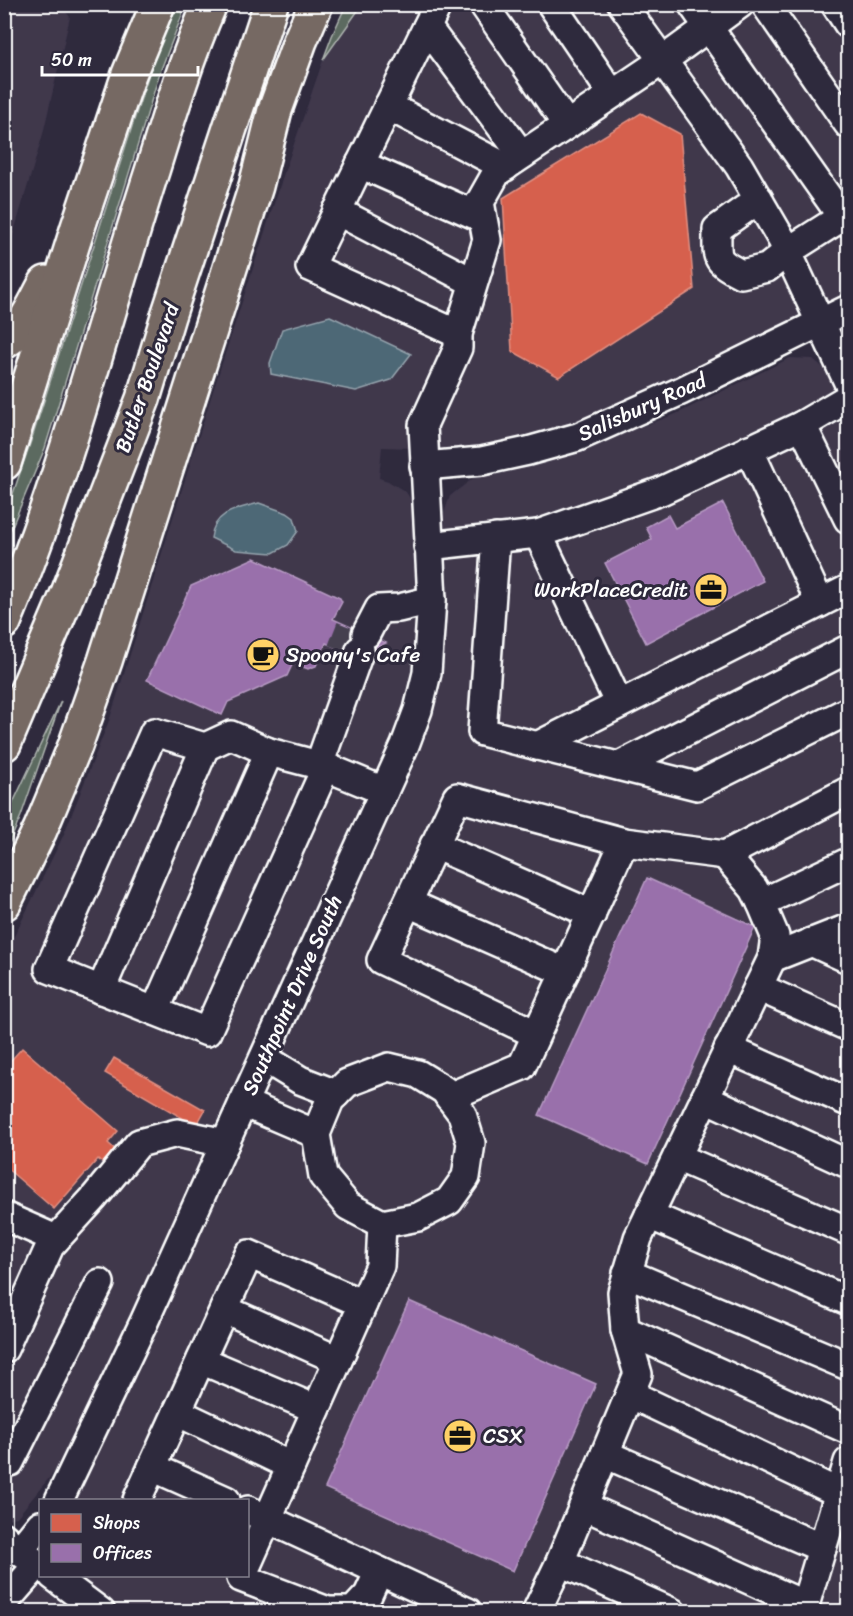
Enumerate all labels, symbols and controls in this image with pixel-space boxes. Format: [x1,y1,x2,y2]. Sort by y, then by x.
scale bar [42,39,198,77]
text: 50 m [51,44,92,76]
street label: Butler Boulevard [104,296,191,458]
street label: Salisbury Road [571,361,714,452]
place label: WorkPlaceCredit [534,571,688,609]
office icon: WorkPlaceCredit [693,572,729,608]
place label: Spoony's Cafe [286,636,420,674]
cafe icon: Spoony's Cafe [245,637,281,673]
street label: Southpoint Drive South [231,889,353,1101]
place label: CSX [483,1417,523,1455]
office icon: CSX [442,1418,478,1454]
legend [39,1499,249,1577]
text: Shops [93,1507,140,1539]
text: Offices [93,1537,153,1569]

